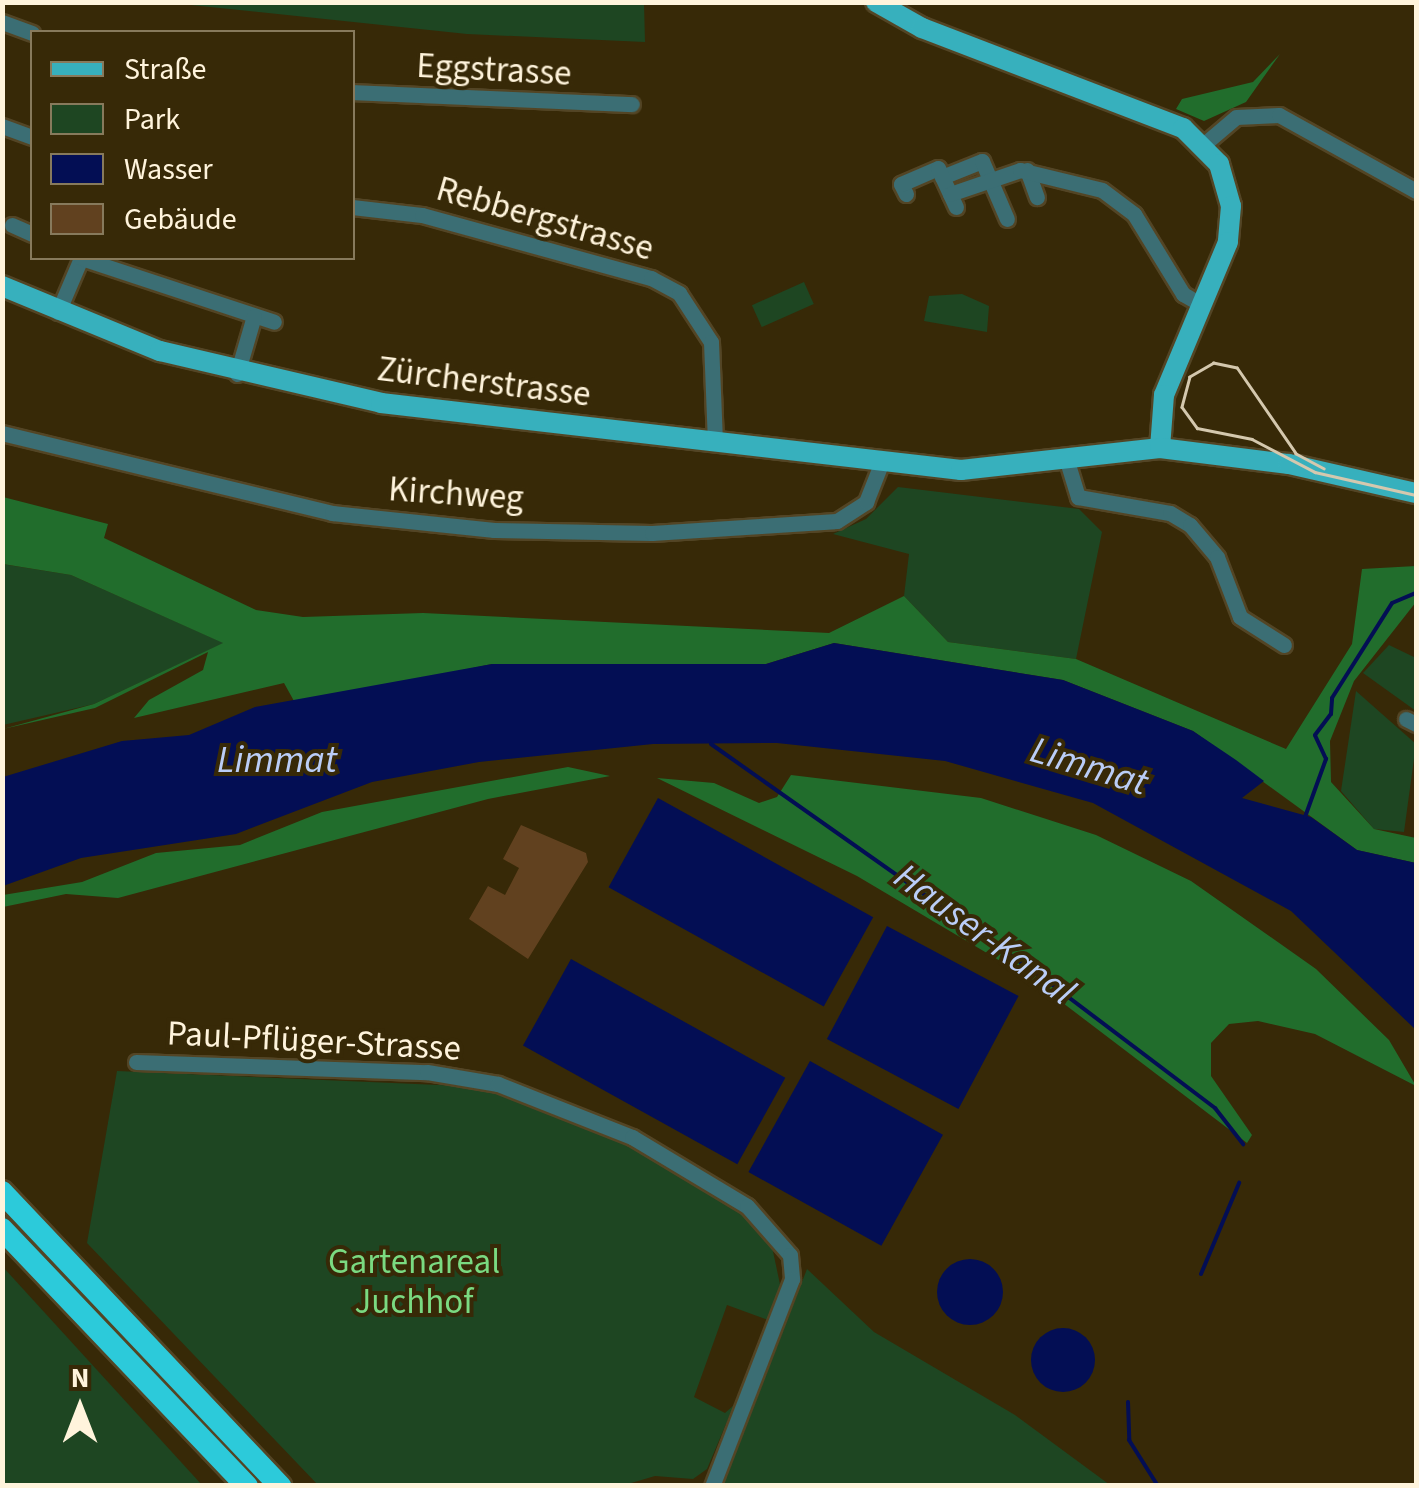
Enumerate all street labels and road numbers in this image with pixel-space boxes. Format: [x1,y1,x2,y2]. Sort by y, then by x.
street label: Eggstrasse [415,45,573,95]
street label: Rebbergstrasse [432,168,658,270]
street label: Zürcherstrasse [375,348,593,416]
street label: Kirchweg [387,468,525,520]
street label: Paul-Pflüger-Strasse [166,1012,462,1070]

